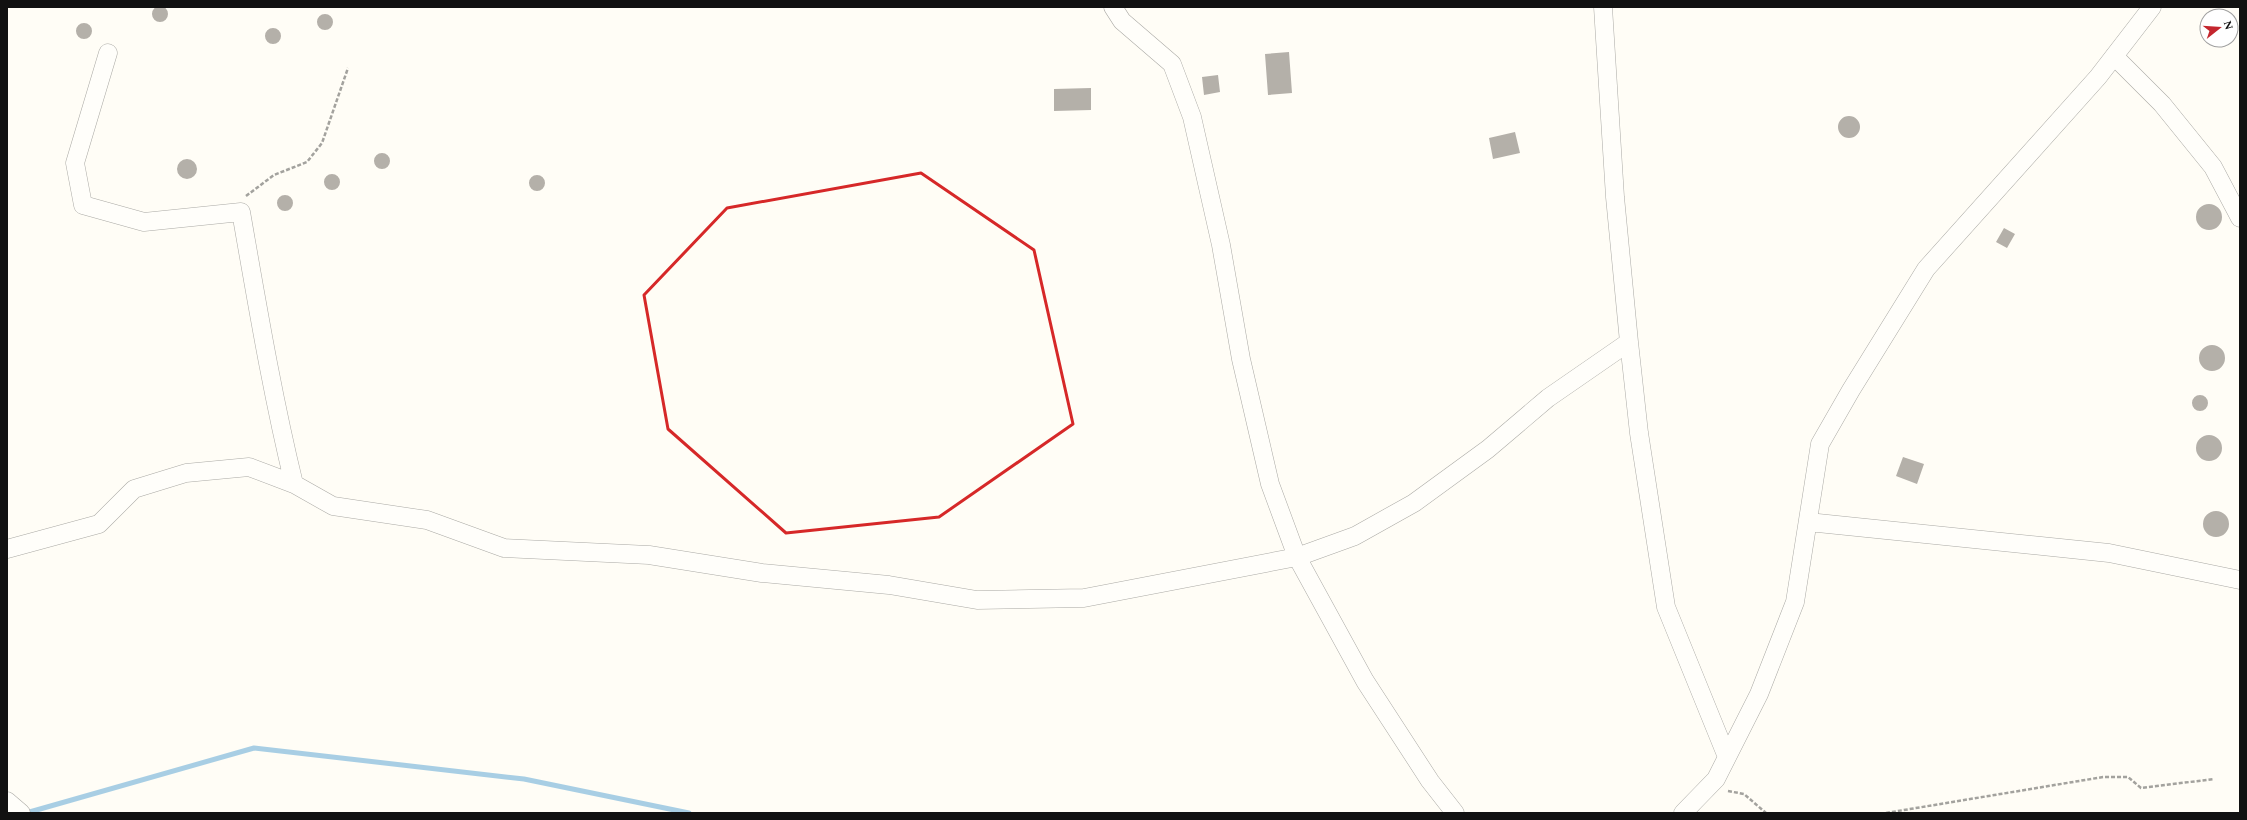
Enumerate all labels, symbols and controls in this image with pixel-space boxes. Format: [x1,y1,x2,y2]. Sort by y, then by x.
north arrow [2199,8,2239,48]
text: N [2219,18,2238,32]

